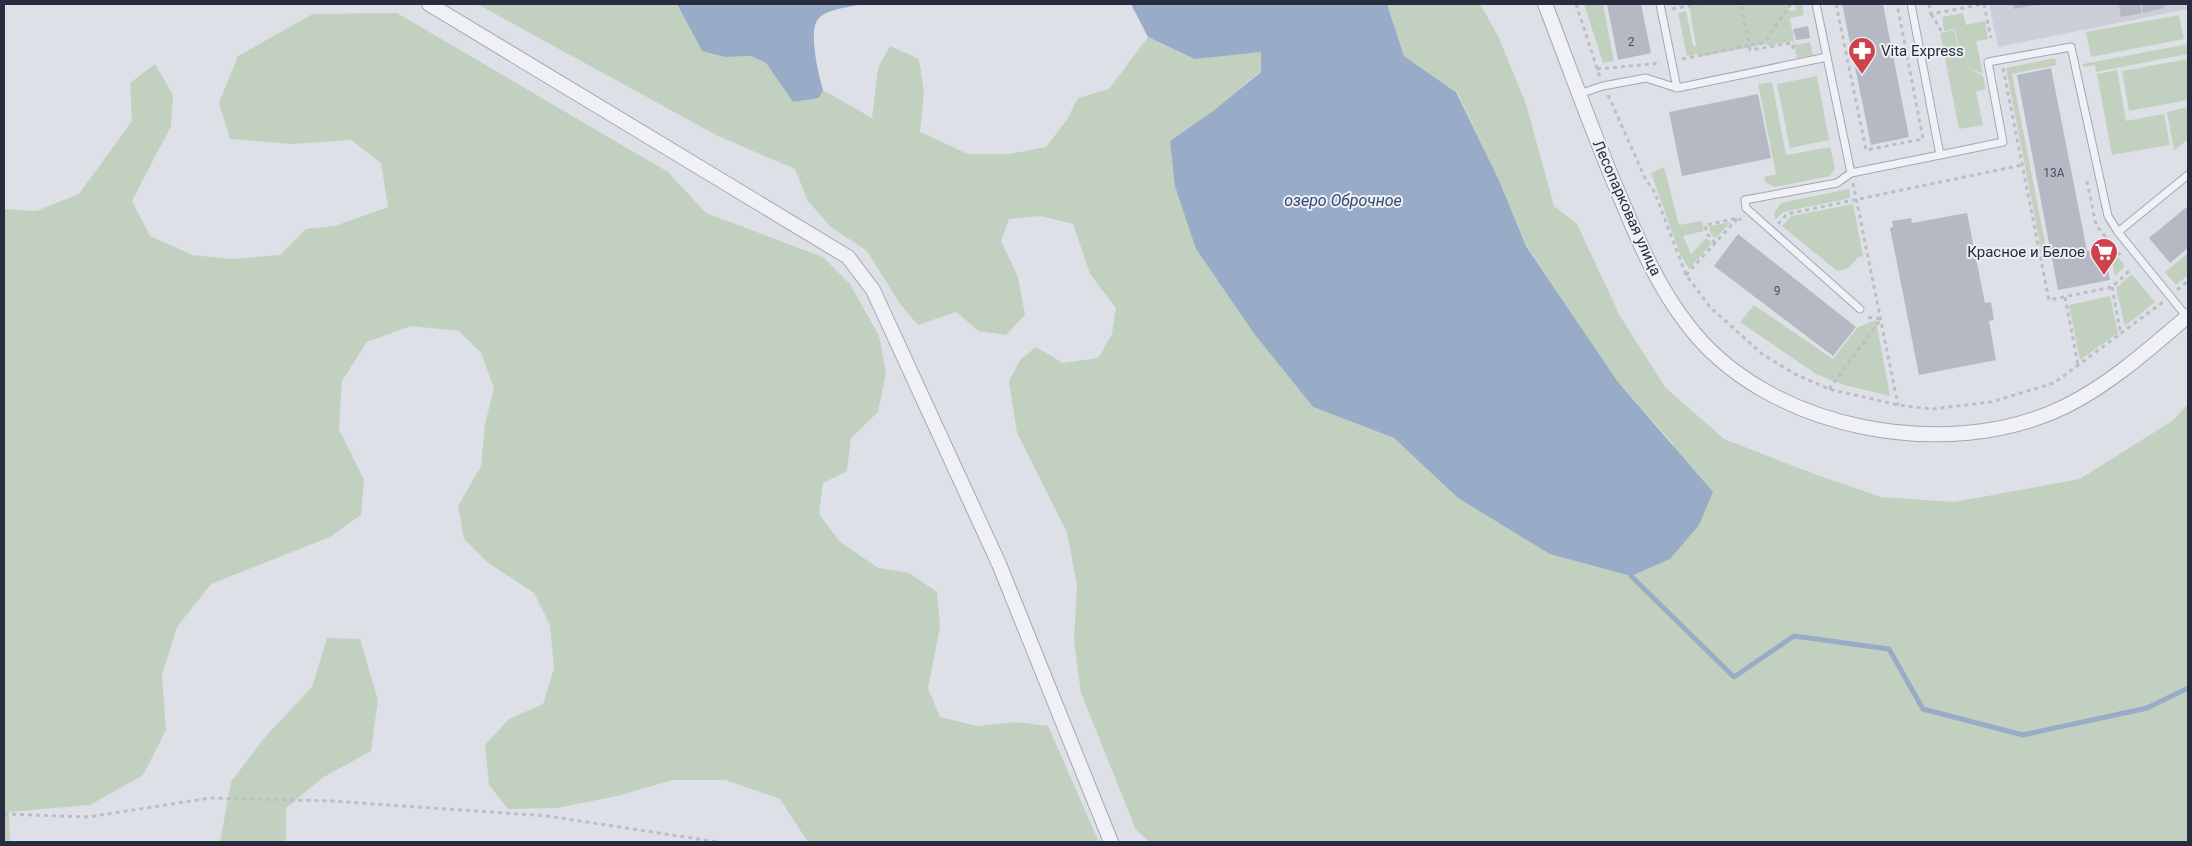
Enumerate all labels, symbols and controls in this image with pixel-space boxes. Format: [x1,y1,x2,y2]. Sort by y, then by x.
house number: 2 [1628,35,1635,49]
pharmacy icon: Vita Express [1847,36,1877,75]
place label: Vita Express [1881,42,1964,60]
street label: Лесопарковая улица [1589,137,1665,279]
house number: 13А [2043,166,2065,180]
water label: озеро Оброчное [1284,191,1402,210]
supermarket icon: Красное и Белое [2089,237,2119,276]
place label: Красное и Белое [1967,243,2085,261]
house number: 9 [1774,284,1780,298]

